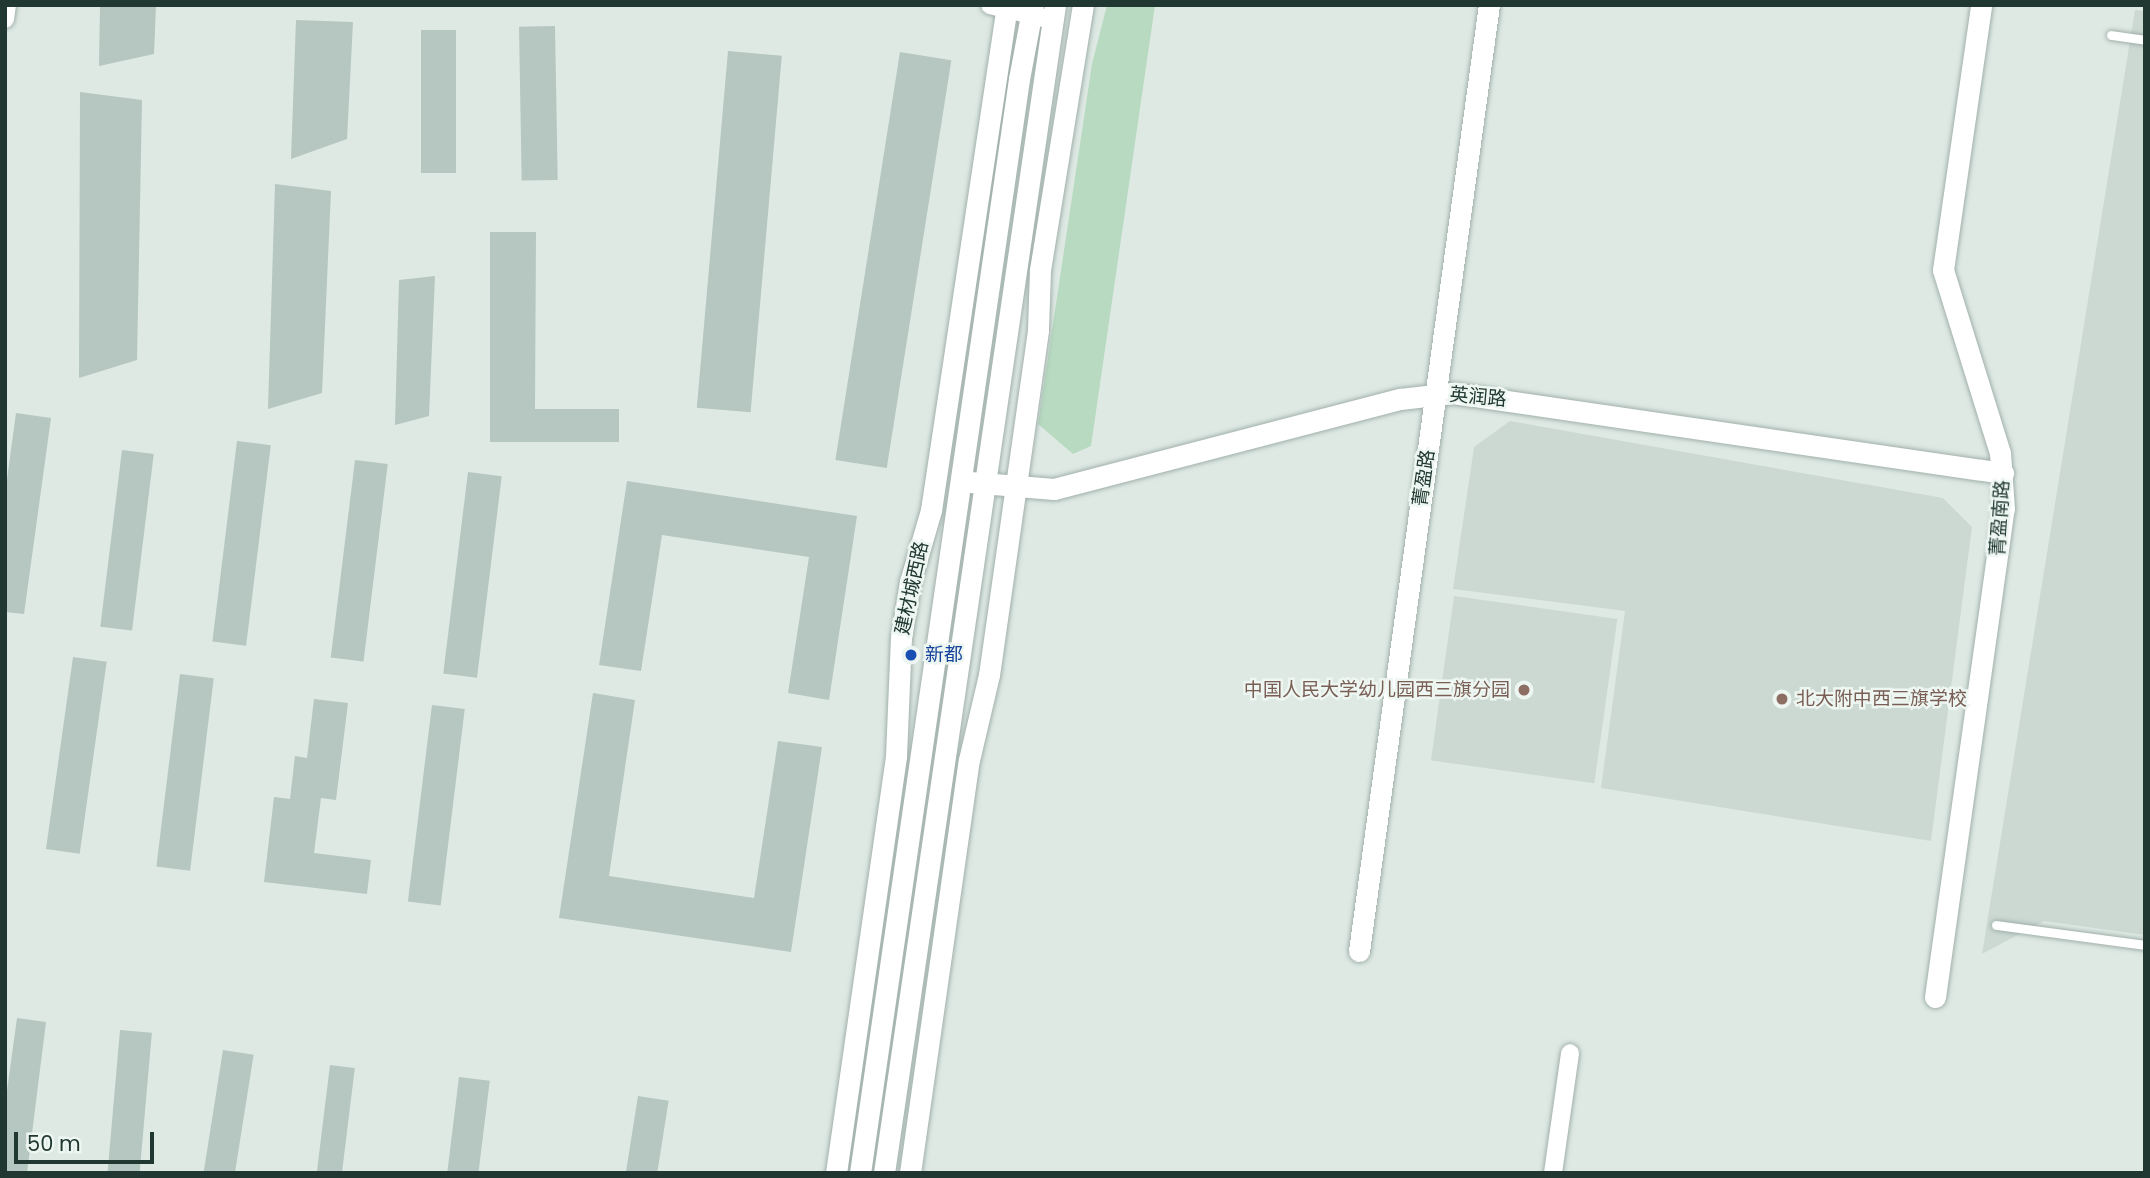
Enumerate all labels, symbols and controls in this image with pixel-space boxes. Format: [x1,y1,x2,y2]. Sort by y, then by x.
street label: 英润路 [1449,383,1507,411]
street label: 菁盈路 [1409,448,1439,508]
street label: 菁盈南路 [1986,479,2014,557]
street label: 建材城西路 [891,539,933,637]
place label: 新都 [925,644,963,666]
marker: 新都 [903,647,919,663]
place label: 中国人民大学幼儿园西三旗分园 [1244,679,1510,701]
marker: 中国人民大学幼儿园西三旗分园 [1516,682,1532,698]
place label: 北大附中西三旗学校 [1796,688,1967,710]
marker: 北大附中西三旗学校 [1774,691,1790,707]
scale bar [18,1118,158,1162]
text: 50 m [27,1129,81,1158]

